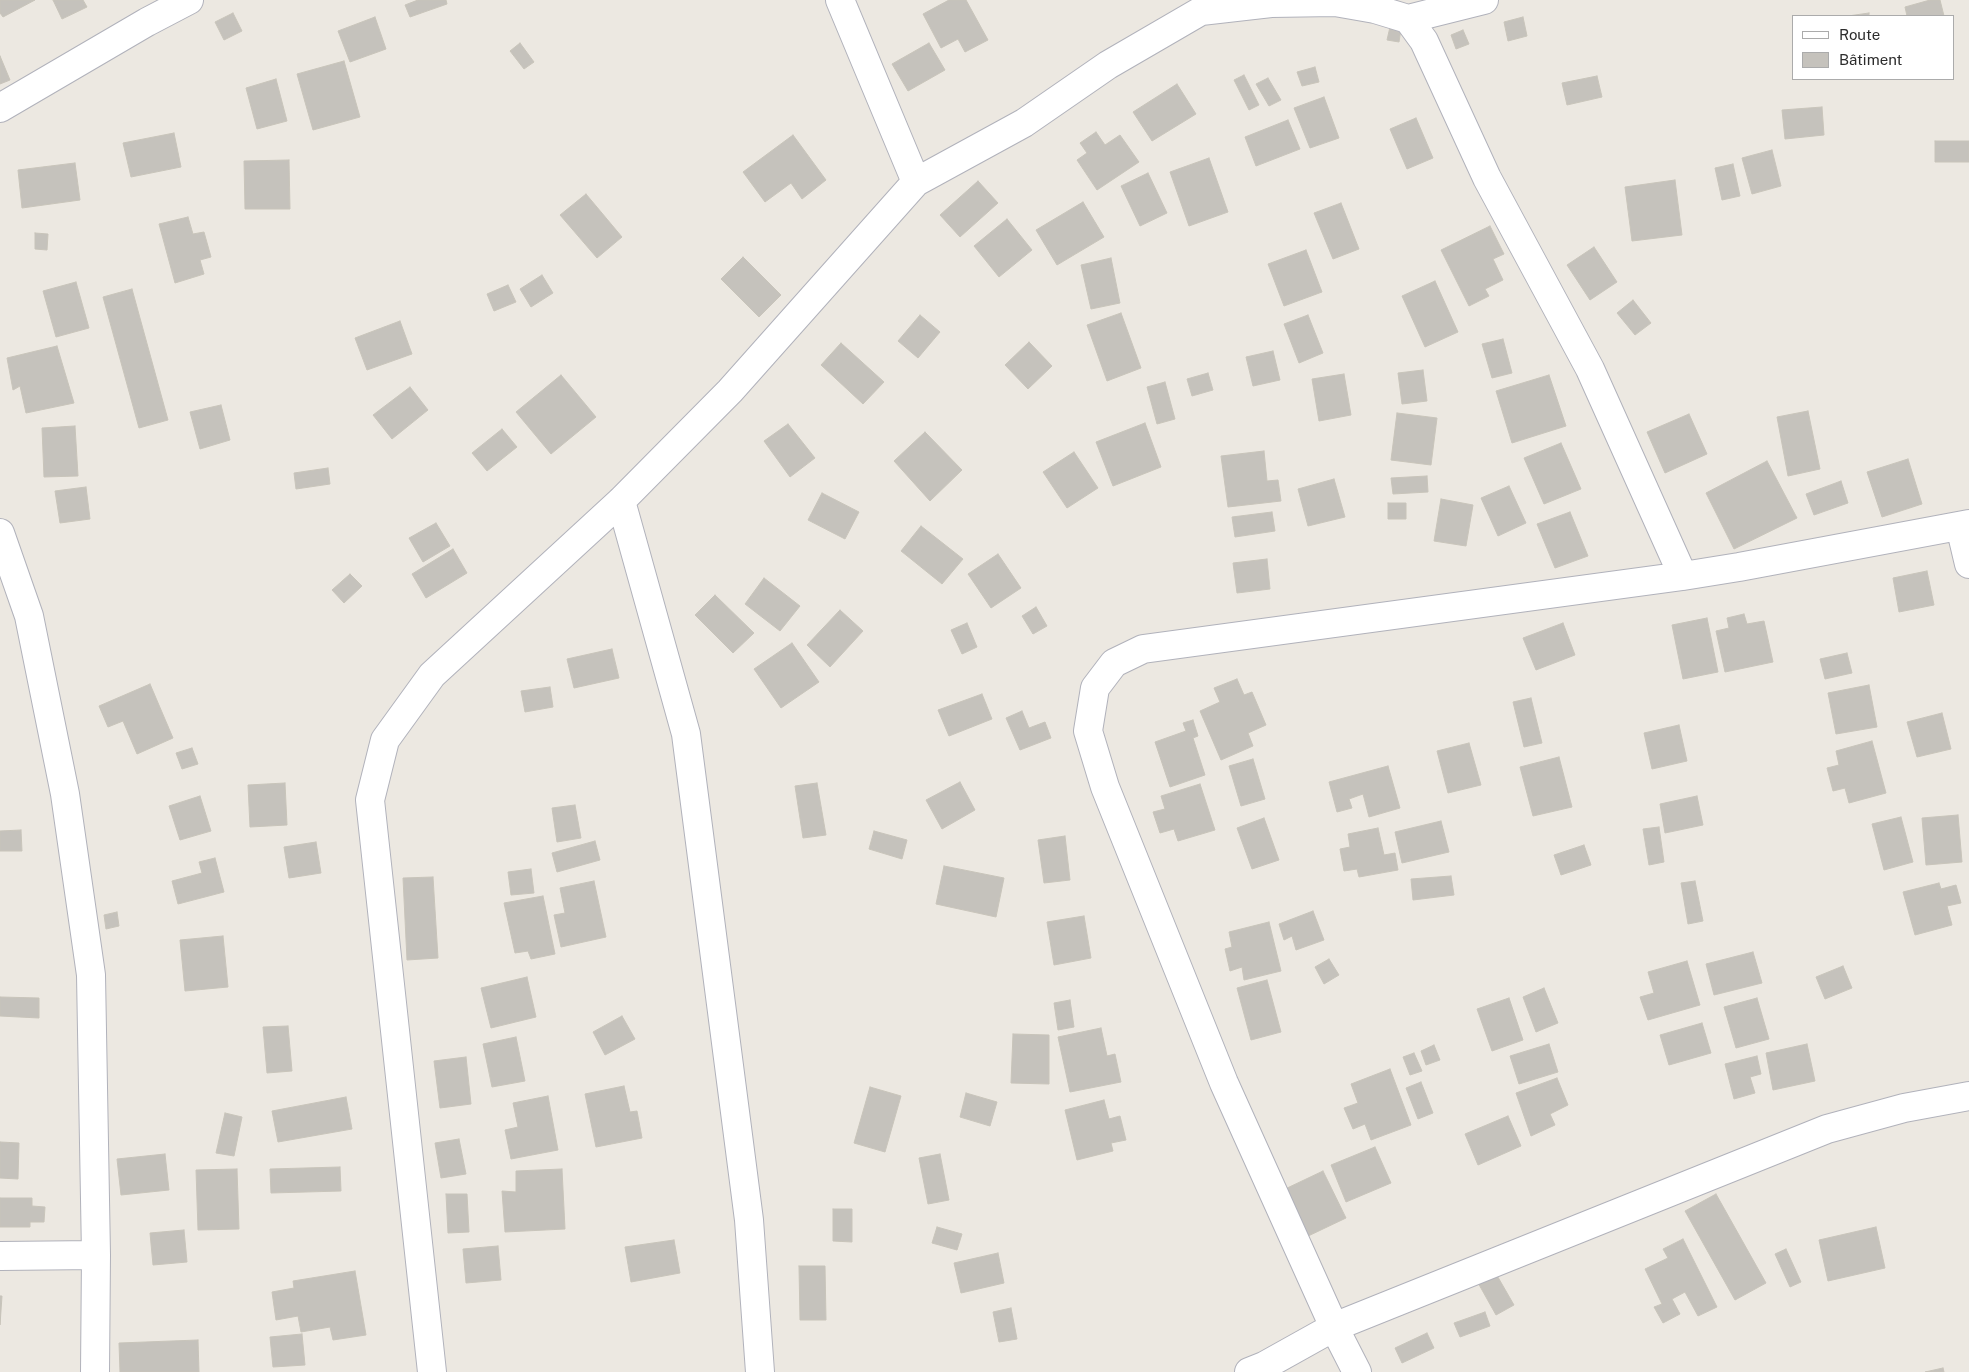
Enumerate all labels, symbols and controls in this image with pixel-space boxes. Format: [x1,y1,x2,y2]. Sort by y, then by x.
legend [1792,15,1954,80]
text: Route [1839,26,1880,43]
text: Bâtiment [1839,51,1902,68]

